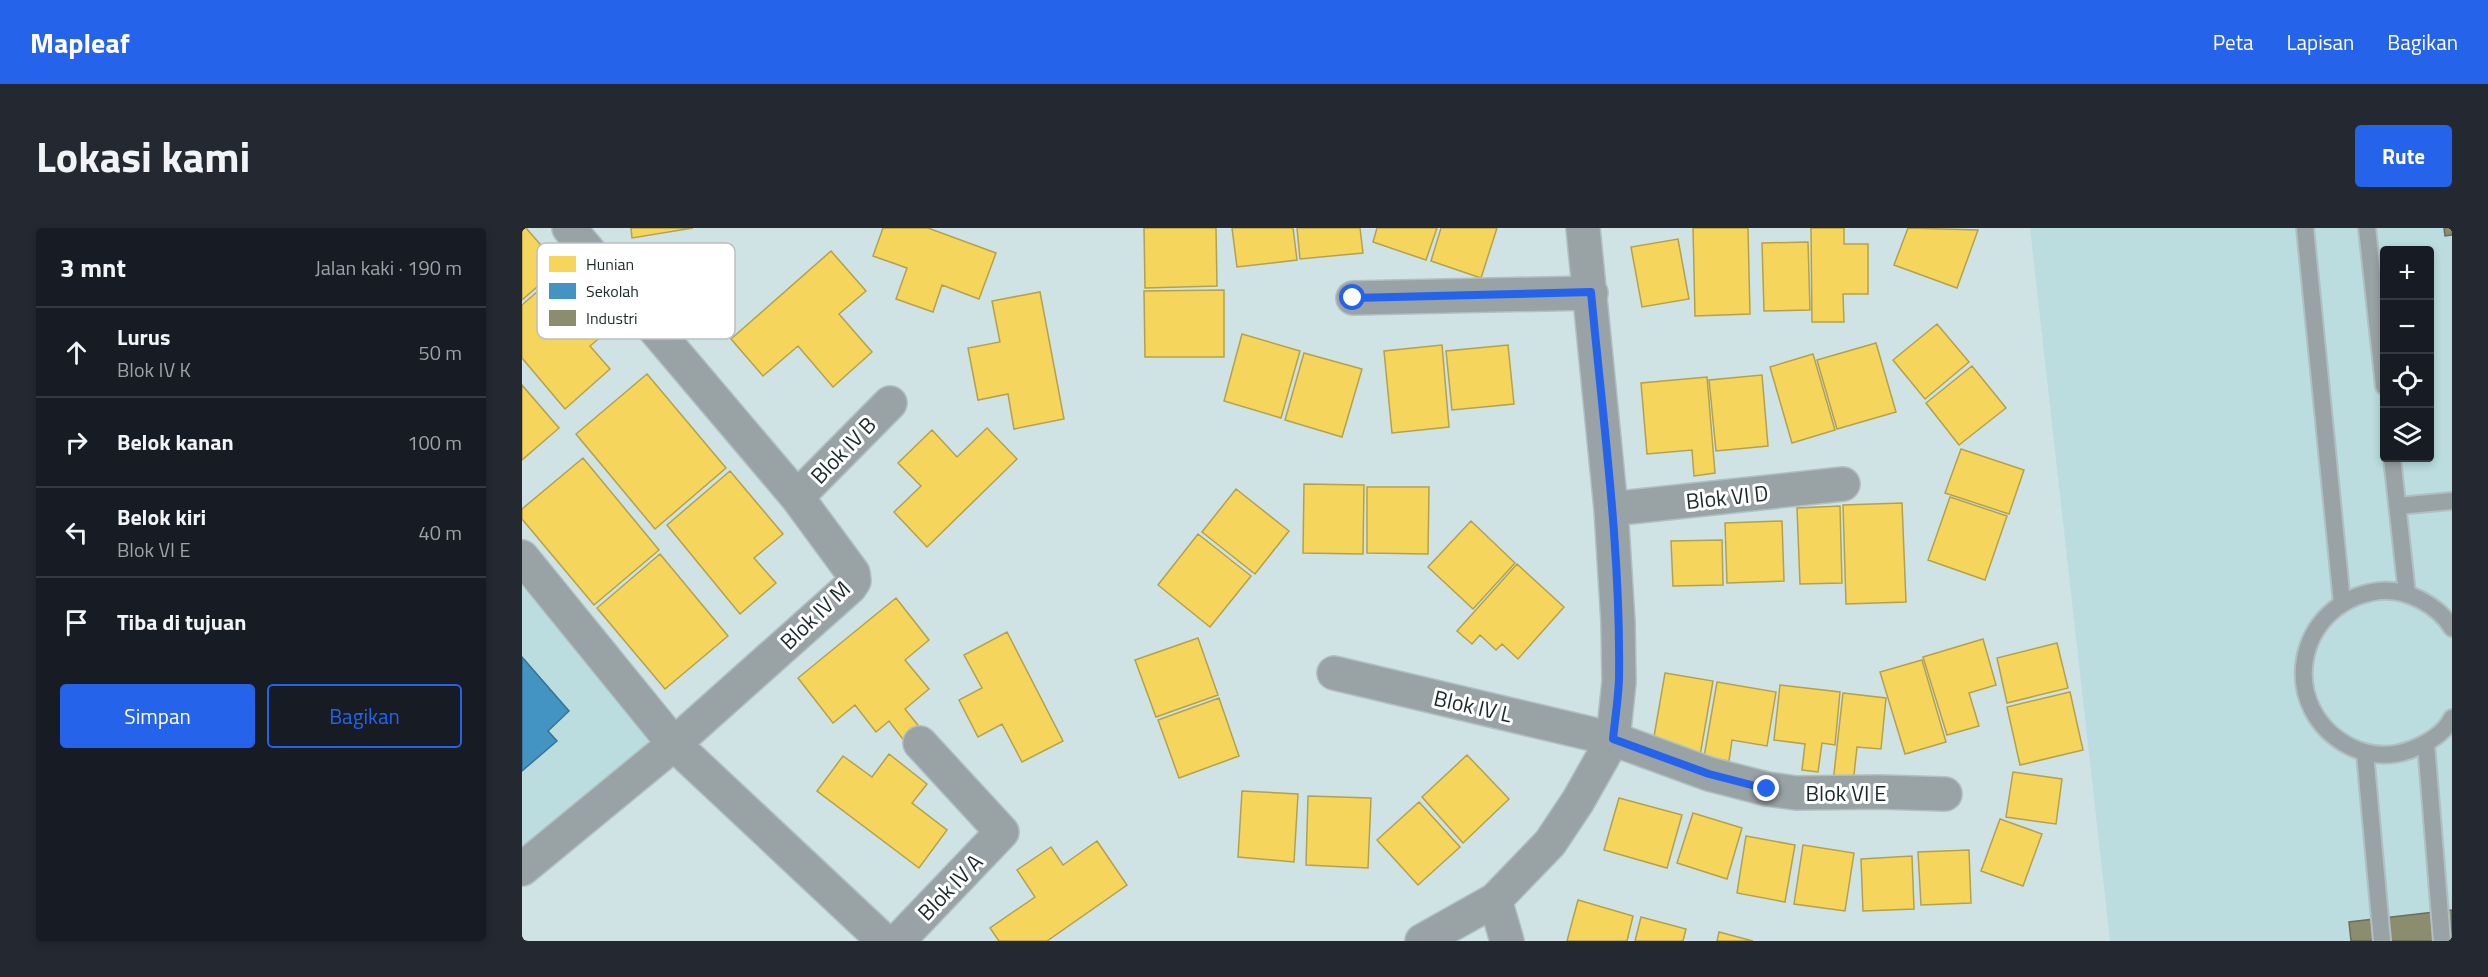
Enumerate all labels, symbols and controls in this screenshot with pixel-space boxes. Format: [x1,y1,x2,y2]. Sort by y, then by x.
text: Mapleaf [30,21,130,64]
text: Peta [2213,26,2254,58]
text: Lapisan [2287,26,2354,58]
text: Bagikan [2387,26,2458,58]
text: Lokasi kami [36,124,250,188]
button: Rute [2355,125,2452,187]
legend [537,243,735,339]
map controls [2380,246,2434,462]
button: + [2380,246,2434,300]
text: 3 mnt [60,248,126,287]
text: Jalan kaki · 190 m [315,252,462,283]
text: Hunian [586,252,634,276]
text: Sekolah [586,279,639,303]
route start [1339,284,1365,310]
button: − [2380,300,2434,354]
text: Industri [586,306,638,330]
text: Lurus [117,320,170,354]
icon: ahead [60,336,93,369]
text: 50 m [418,337,462,368]
text: Blok IV K [117,354,191,385]
button: locate [2380,354,2434,408]
button: layers [2380,408,2434,462]
street label: Blok IV B [802,409,884,491]
text: Belok kanan [117,425,234,459]
icon: right [60,426,93,459]
text: 100 m [407,427,462,458]
street label: Blok VI D [1684,476,1770,518]
text: Belok kiri [117,500,206,534]
icon: left [60,516,93,549]
text: 40 m [418,517,462,548]
text: Blok VI E [117,534,191,565]
street label: Blok IV M [772,572,858,658]
text: Tiba di tujuan [117,605,246,639]
icon: arrive [60,606,93,639]
street label: Blok IV L [1431,681,1516,732]
button: Simpan [60,684,255,748]
button: Bagikan [267,684,462,748]
route end [1753,775,1779,801]
street label: Blok VI E [1806,776,1886,810]
street label: Blok IV A [909,846,991,928]

